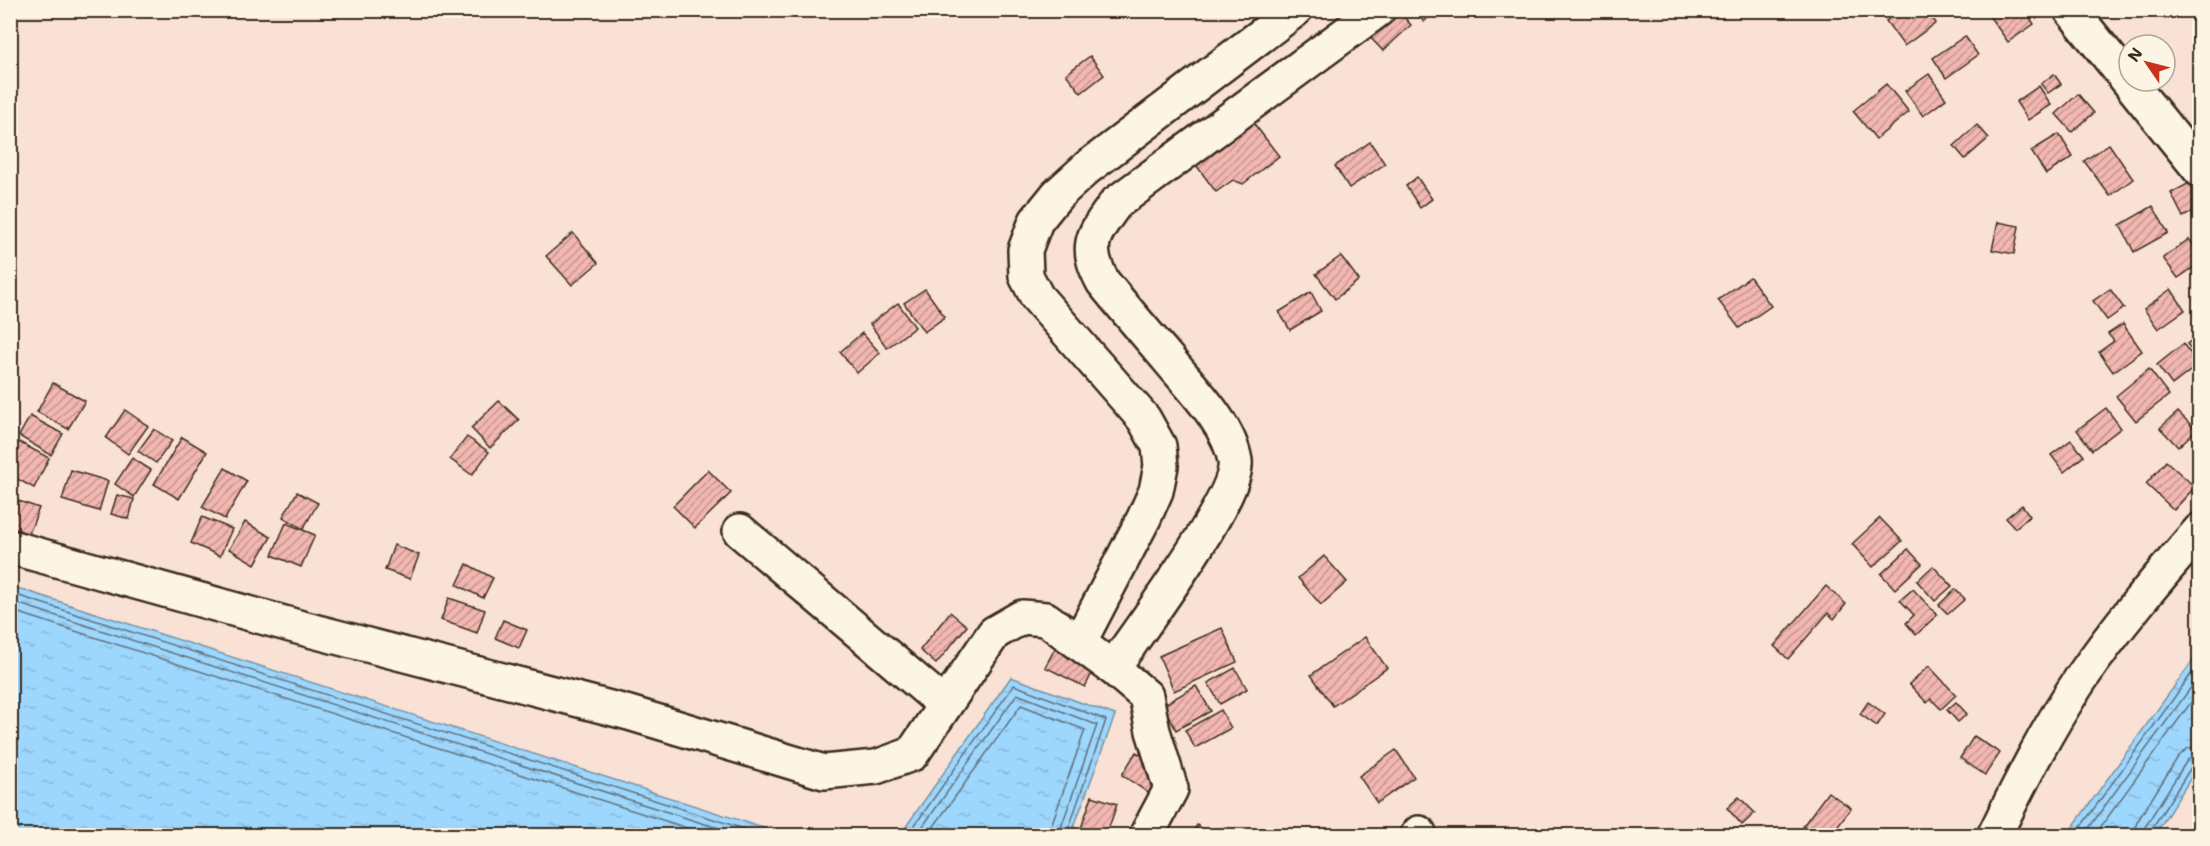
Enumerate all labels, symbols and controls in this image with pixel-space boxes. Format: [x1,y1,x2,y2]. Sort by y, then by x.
north arrow [2117,33,2177,93]
text: N [2123,43,2147,66]

